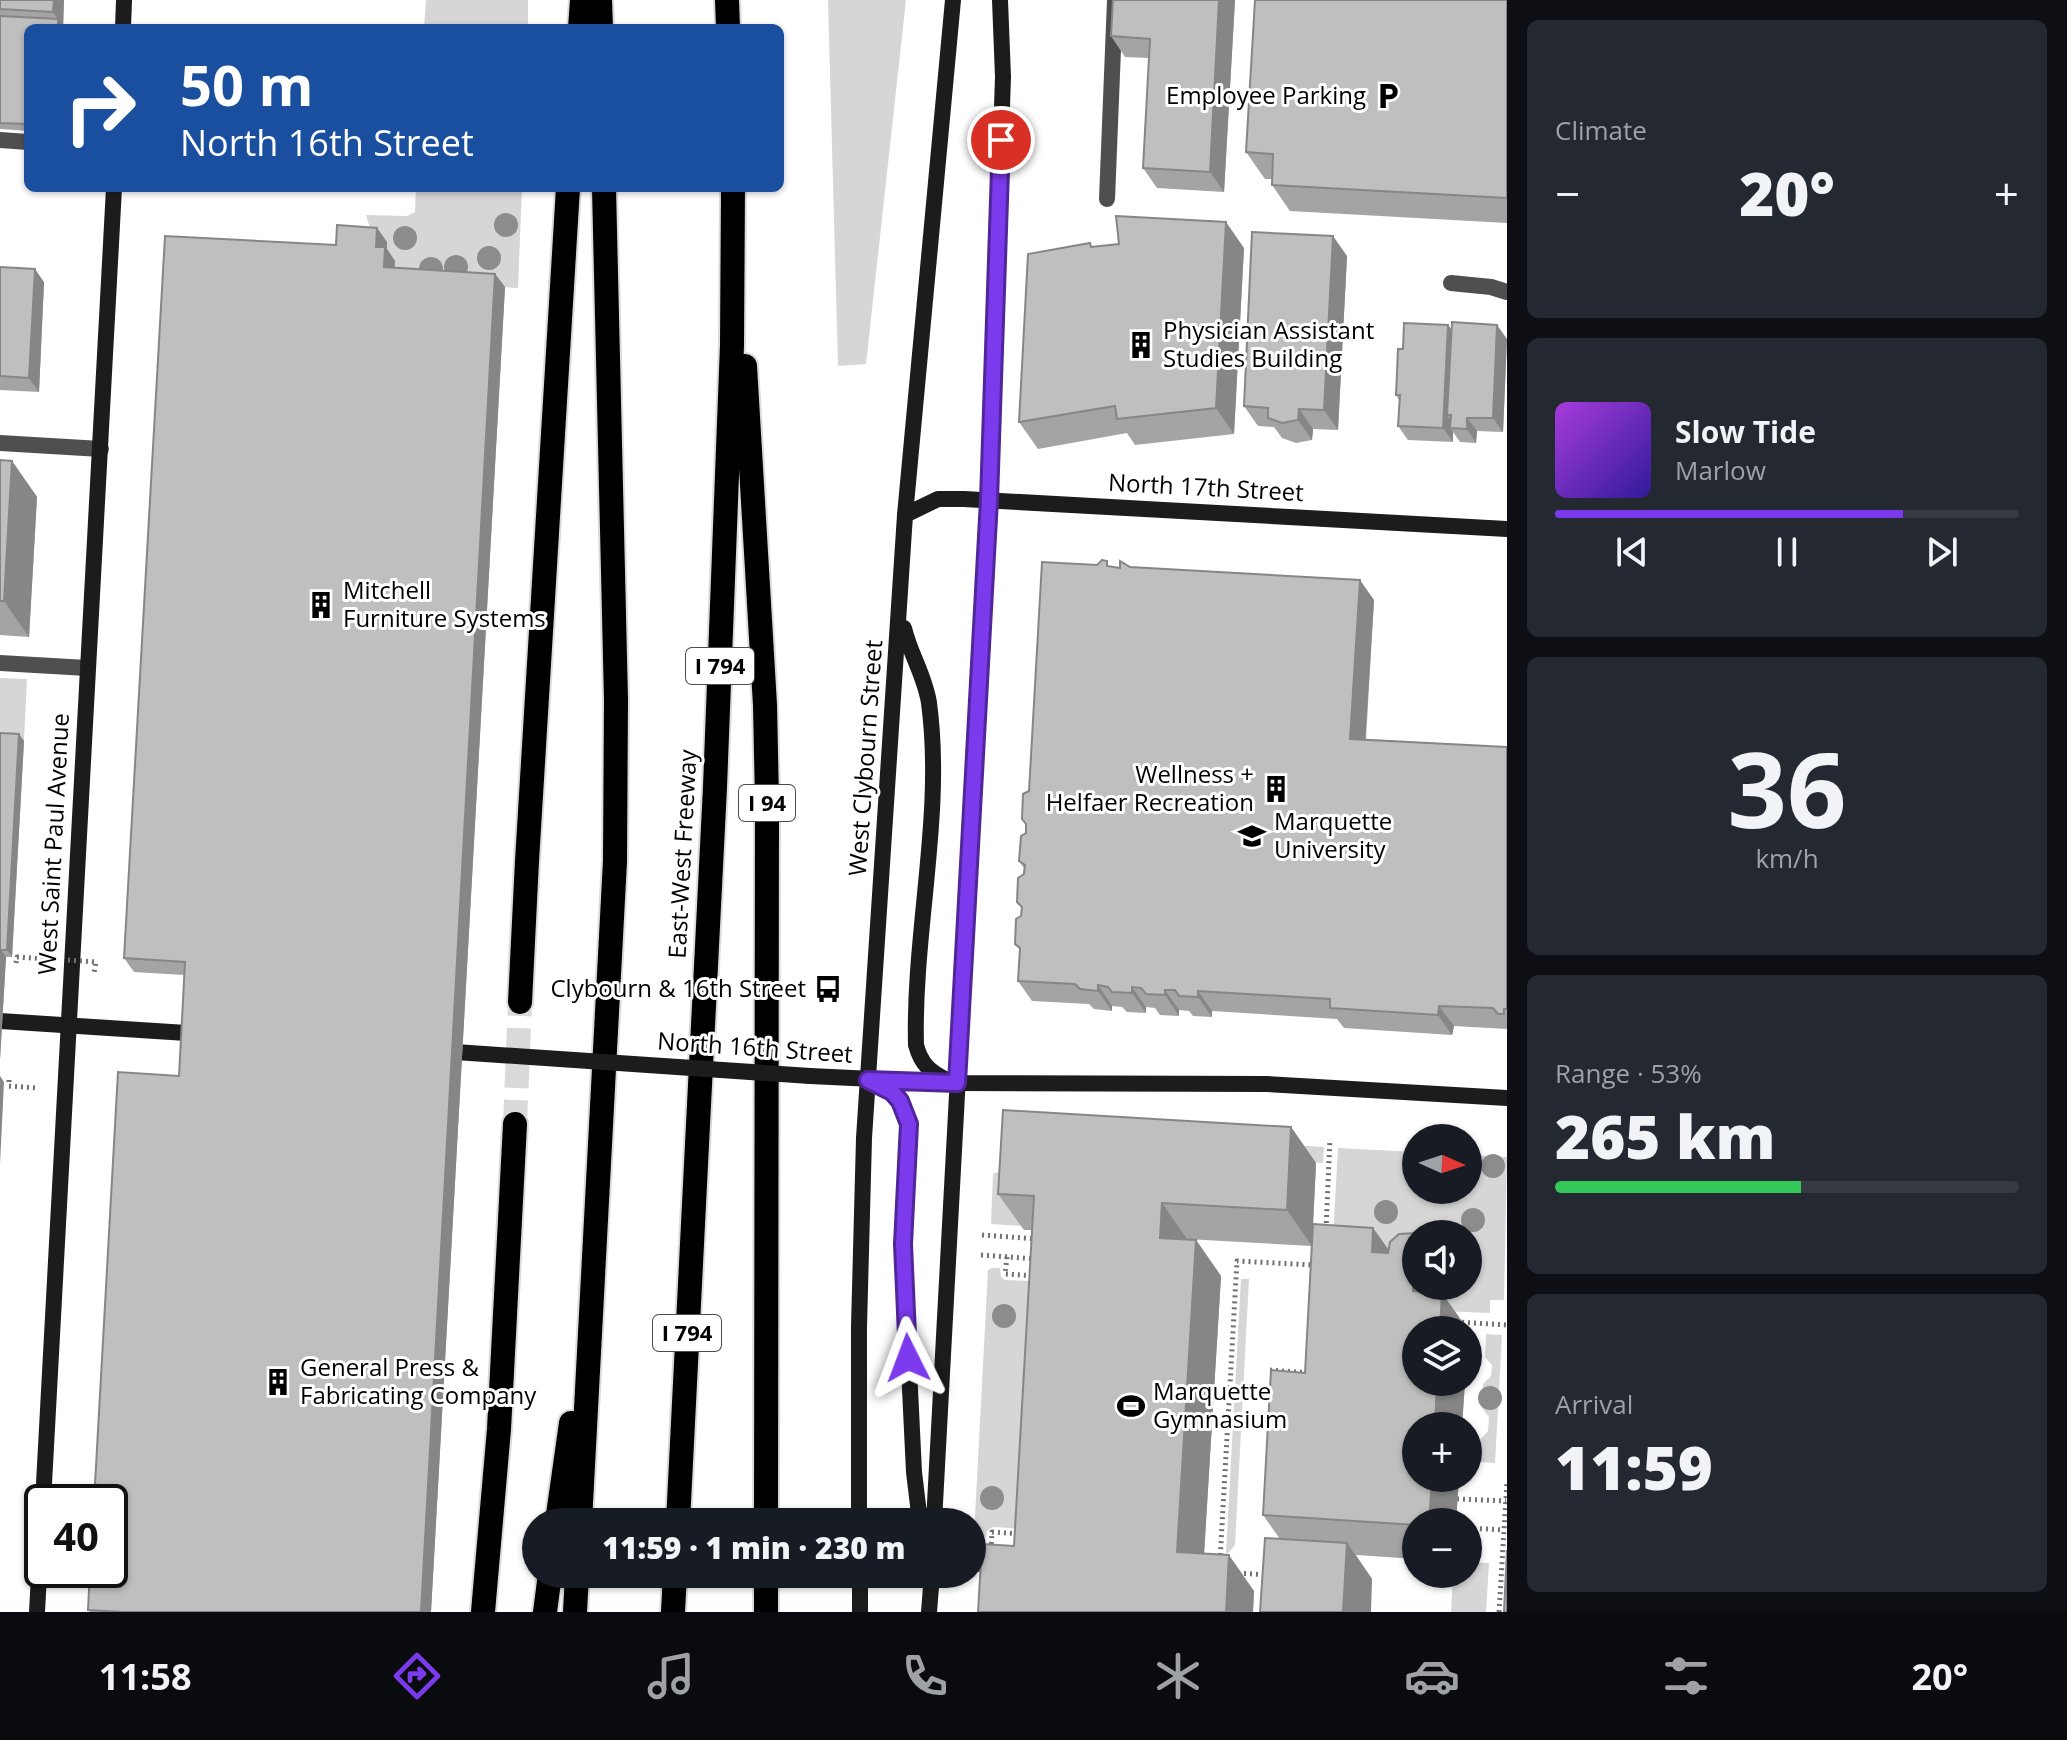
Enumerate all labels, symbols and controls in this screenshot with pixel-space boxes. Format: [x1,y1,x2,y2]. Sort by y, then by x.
text: 50 m [180,46,314,122]
icon: right [48,56,152,160]
place label: Employee Parking [1166,78,1366,111]
parking icon: Employee Parking [1373,81,1403,111]
pin [967,106,1035,174]
text: Climate [1555,112,1647,148]
text: North 16th Street [180,118,474,167]
icon: arrive [979,118,1023,162]
text: 20° [1739,152,1835,234]
text: − [1555,163,1580,223]
text: + [1994,163,2019,223]
place label: Physician Assistant Studies Building [1163,313,1374,374]
building icon: Physician Assistant Studies Building [1126,330,1156,360]
text: Slow Tide [1675,411,1816,452]
text: Marlow [1675,452,1766,488]
street label: North 17th Street [1107,465,1305,508]
icon: previous [1610,530,1654,574]
icon: pause [1765,530,1809,574]
icon: next [1920,530,1964,574]
place label: Mitchell Furniture Systems [343,573,546,634]
building icon: Mitchell Furniture Systems [306,590,336,620]
street label: West Clybourn Street [840,639,889,877]
road number: I 794 [686,648,754,684]
street label: West Saint Paul Avenue [29,712,76,976]
text: 36 [1728,717,1846,858]
street label: East-West Freeway [660,748,704,959]
place label: Wellness + Helfaer Recreation [1046,757,1254,818]
building icon: Wellness + Helfaer Recreation [1261,774,1291,804]
road number: I 94 [739,785,795,821]
place label: Marquette University [1274,804,1392,865]
school or university icon: Marquette University [1237,821,1267,851]
text: km/h [1755,840,1819,876]
place label: Clybourn & 16th Street [550,971,806,1004]
bus stop icon: Clybourn & 16th Street [813,974,843,1004]
street label: North 16th Street [656,1023,854,1070]
text: Range · 53% [1555,1055,1702,1091]
text: 265 km [1555,1095,1776,1177]
north arrow [1402,1124,1482,1204]
map controls [1402,1124,1482,1588]
button: sound [1402,1220,1482,1300]
road number: I 794 [653,1315,721,1351]
position arrow [866,1316,950,1400]
button: layers [1402,1316,1482,1396]
place label: General Press & Fabricating Company [300,1350,537,1411]
building icon: General Press & Fabricating Company [263,1367,293,1397]
place label: Marquette Gymnasium [1153,1374,1287,1435]
text: Arrival [1555,1386,1633,1422]
sports icon: Marquette Gymnasium [1116,1391,1146,1421]
button: + [1402,1412,1482,1492]
text: 11:59 [1555,1426,1713,1508]
speed limit sign: 40 [24,1484,128,1588]
button: − [1402,1508,1482,1588]
text: 11:59 · 1 min · 230 m [602,1527,906,1568]
icon: directions [389,1648,445,1704]
icon: music [643,1648,699,1704]
icon: phone [897,1648,953,1704]
icon: climate [1150,1648,1206,1704]
icon: car [1404,1648,1460,1704]
icon: filters [1658,1648,1714,1704]
text: 11:58 [99,1652,191,1701]
text: 20° [1912,1652,1968,1701]

